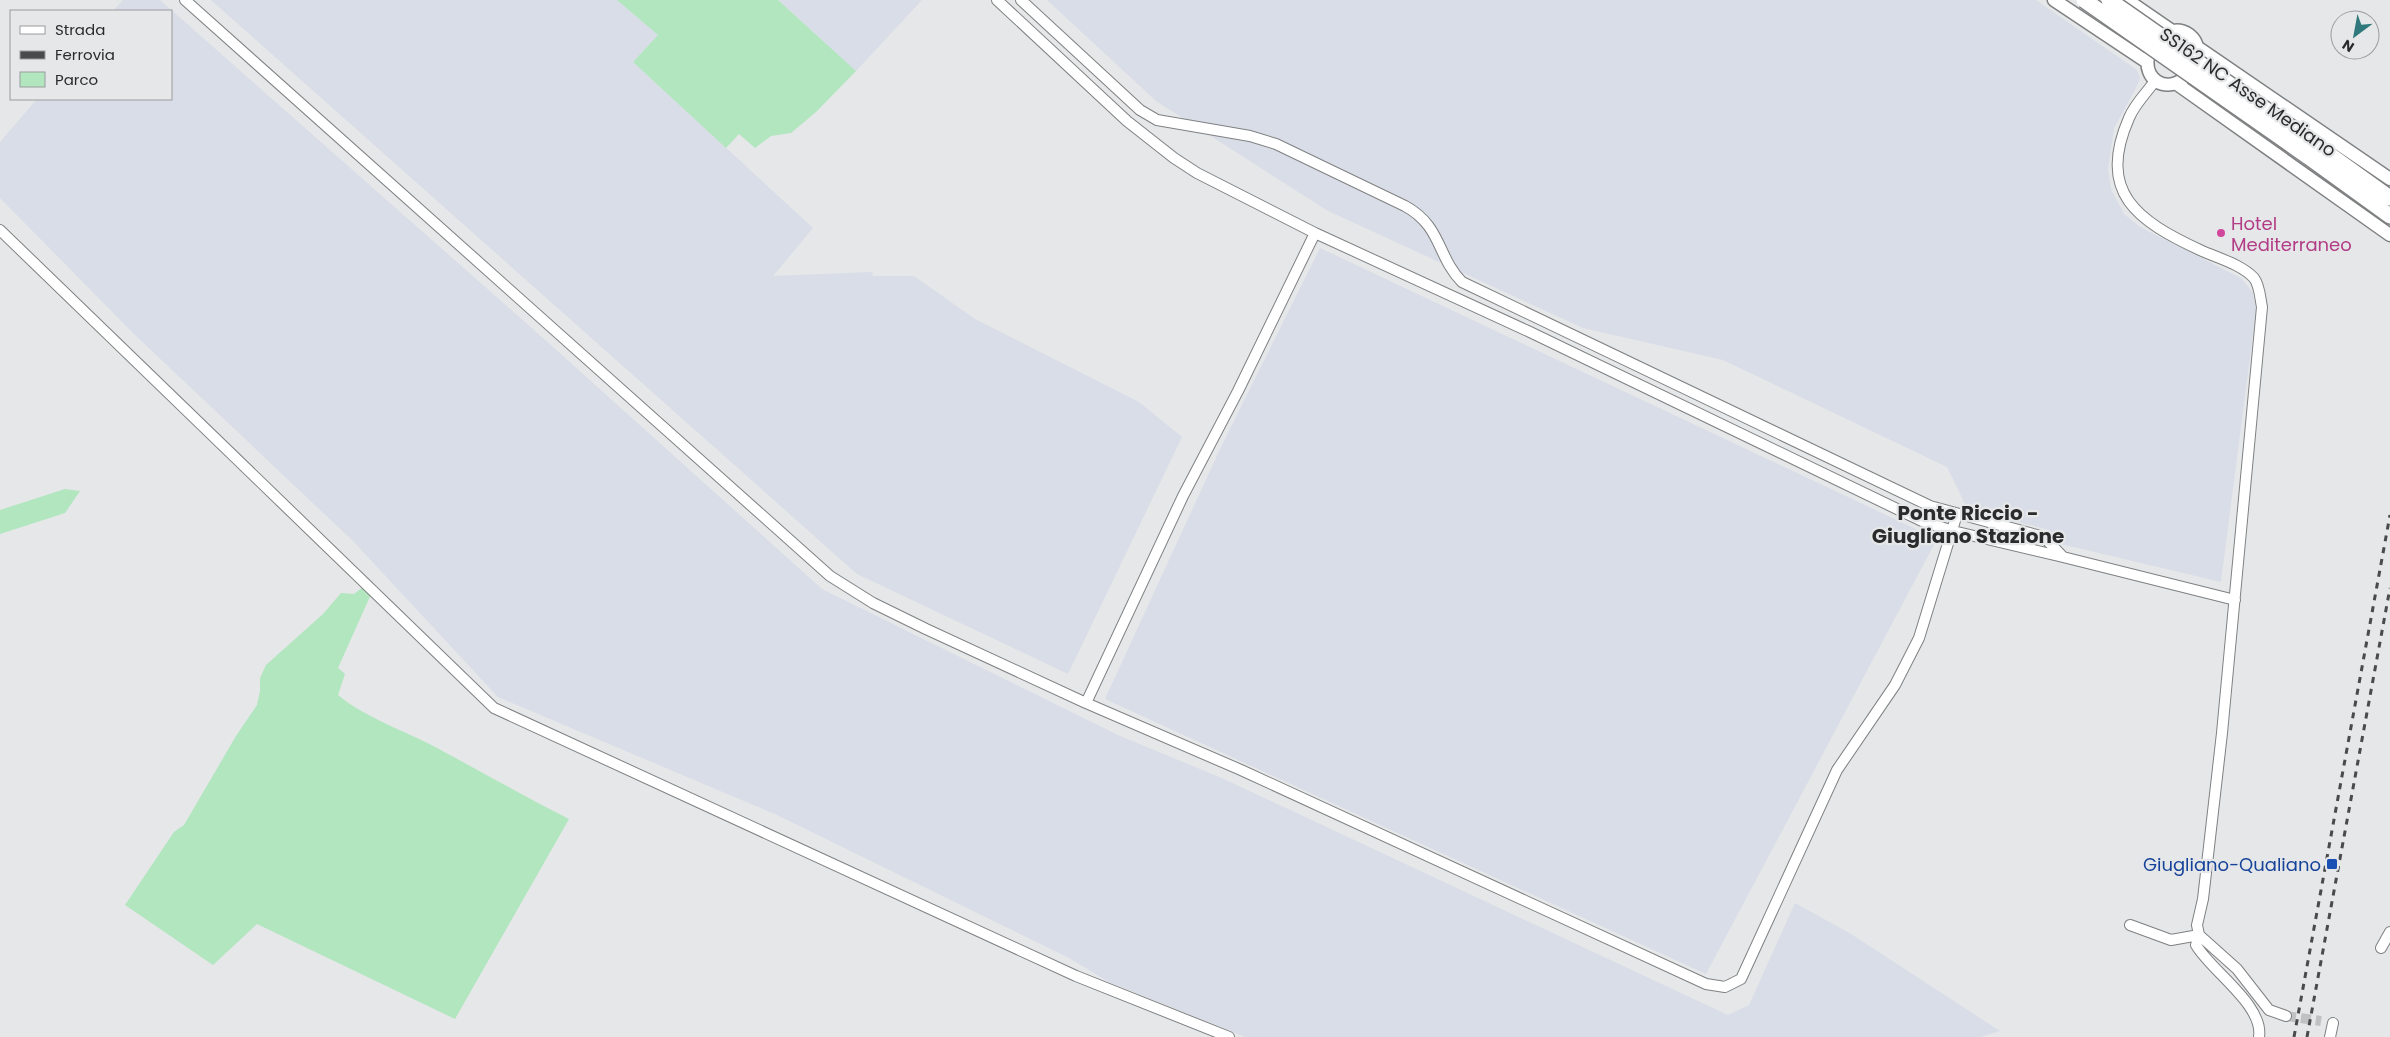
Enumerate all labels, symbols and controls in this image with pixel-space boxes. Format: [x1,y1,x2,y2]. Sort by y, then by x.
legend [10,10,172,100]
north arrow [2330,10,2380,60]
text: Strada [55,19,105,40]
street label: SS162 NC Asse Mediano [2155,21,2341,163]
text: N [2338,35,2358,57]
text: Ferrovia [55,44,115,65]
text: Parco [55,69,98,90]
place label: Hotel Mediterraneo [2231,211,2352,257]
marker: Hotel Mediterraneo [2215,227,2227,239]
district label: Ponte Riccio - Giugliano Stazione [1872,499,2064,550]
place label: Giugliano-Qualiano [2143,852,2321,877]
marker: Giugliano-Qualiano [2325,857,2339,871]

